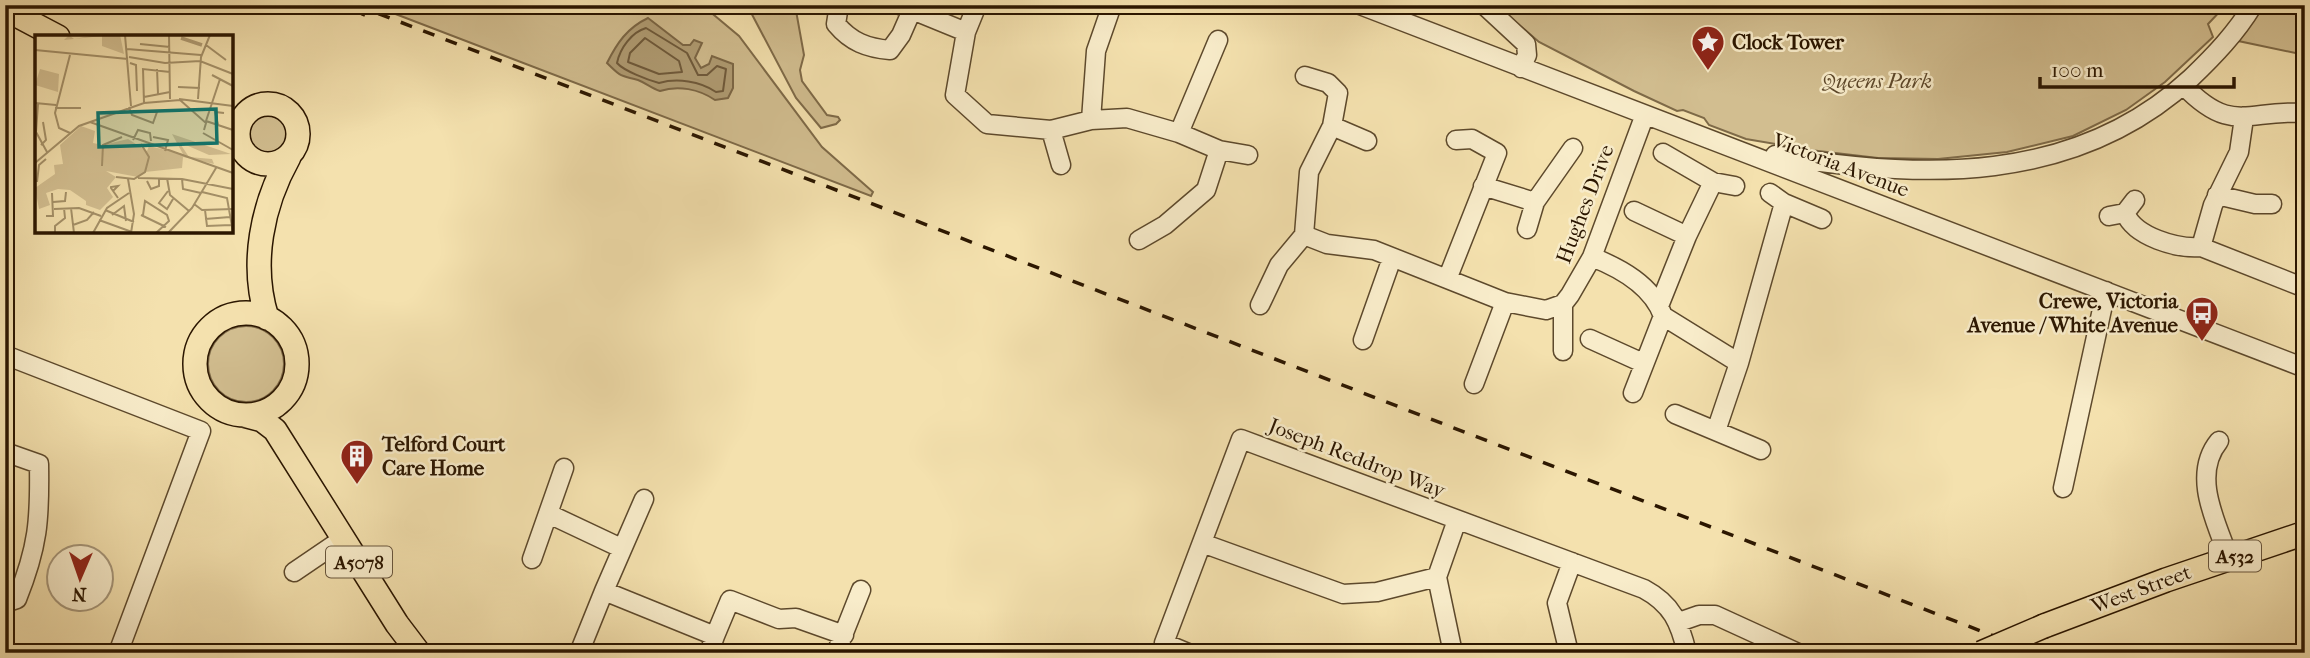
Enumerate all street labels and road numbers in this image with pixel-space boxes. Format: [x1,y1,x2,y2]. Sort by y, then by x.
street label: Victoria Avenue [1769,128,1913,202]
street label: Hughes Drive [1551,141,1619,267]
street label: Joseph Reddrop Way [1264,413,1449,503]
road number: A532 [2209,540,2261,572]
road number: A5078 [326,547,392,578]
street label: West Street [2087,560,2195,619]

